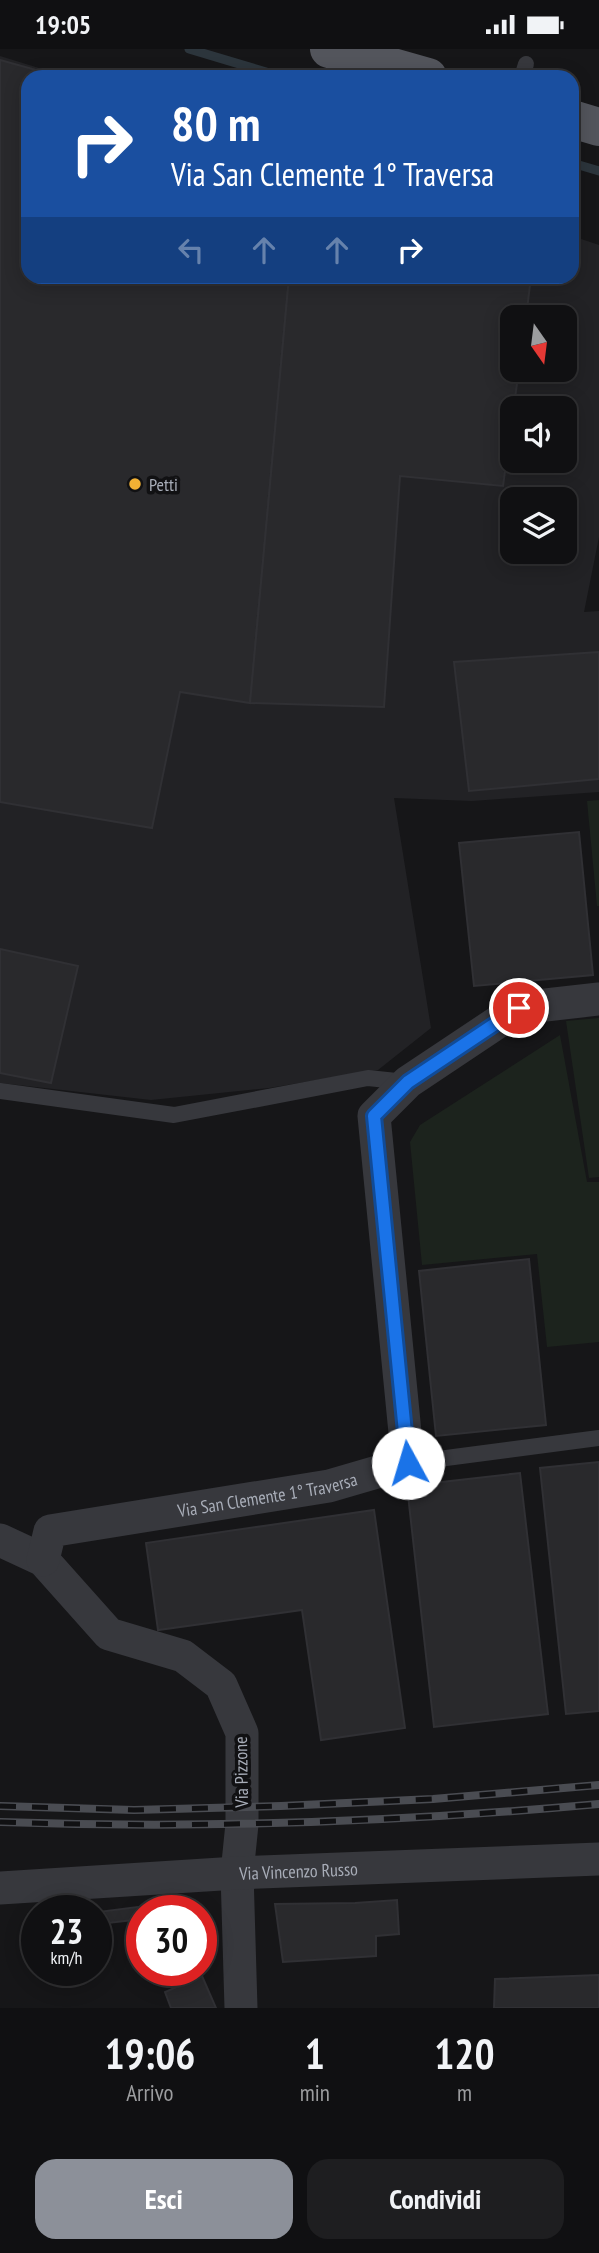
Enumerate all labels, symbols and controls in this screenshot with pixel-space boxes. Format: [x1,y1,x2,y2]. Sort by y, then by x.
text: 19:05 [35,8,91,41]
text: 80 m [171,91,260,155]
icon: right [56,98,147,189]
text: Via San Clemente 1° Traversa [171,153,494,195]
icon: left [172,231,210,269]
icon: ahead [245,231,283,269]
icon: ahead [318,231,356,269]
icon: right [391,231,429,269]
north arrow [500,305,578,381]
map controls [500,305,577,564]
button: sound [500,396,577,473]
place label: Petti [149,473,178,496]
marker: Petti [127,476,143,492]
button: layers [500,487,577,564]
pin [489,978,549,1038]
icon: arrive [500,989,538,1027]
position arrow [371,1426,445,1500]
street label: Via San Clemente 1° Traversa [175,1467,360,1522]
street label: Via Pizzone [229,1736,253,1809]
street label: Via Vincenzo Russo [238,1857,358,1884]
speed limit sign: 30 [126,1895,217,1986]
text: 23 [50,1908,83,1954]
text: km/h [51,1946,82,1969]
text: 19:06 [104,2026,195,2081]
text: 1 [305,2026,325,2081]
text: 120 [434,2026,495,2081]
text: Arrivo [126,2078,174,2107]
text: min [300,2078,330,2107]
text: m [457,2078,472,2107]
button: Esci [35,2159,293,2239]
button: Condividi [307,2159,564,2239]

